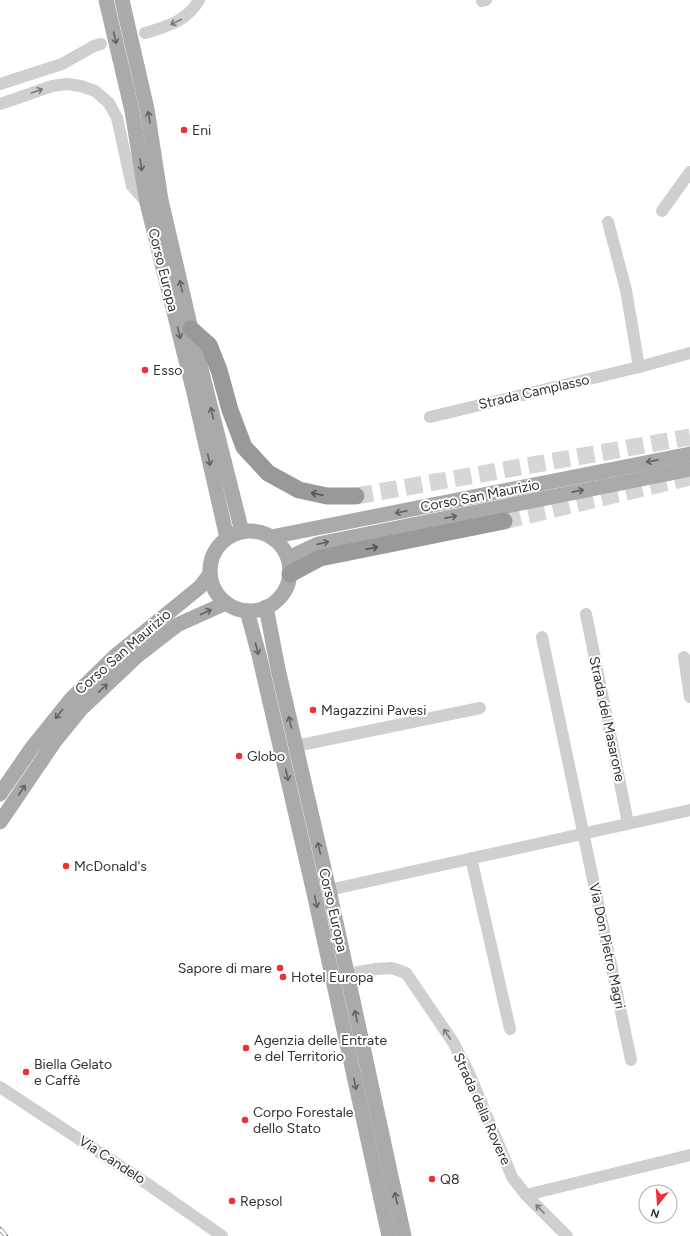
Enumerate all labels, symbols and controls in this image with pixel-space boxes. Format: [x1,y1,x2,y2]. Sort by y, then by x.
one-way arrow [170,19,182,26]
one-way arrow [112,31,120,44]
one-way arrow [31,87,43,95]
one-way arrow [145,111,153,124]
place label: Eni [192,122,211,139]
marker: Eni [179,125,189,135]
one-way arrow [137,159,145,172]
street label: Corso Europa [144,227,182,313]
one-way arrow [177,280,185,293]
one-way arrow [176,326,183,339]
place label: Esso [153,362,182,379]
marker: Esso [140,365,150,375]
street label: Strada Camplasso [477,371,591,413]
one-way arrow [208,406,215,419]
one-way arrow [205,453,213,466]
one-way arrow [646,458,659,466]
street label: Corso San Maurizio [419,476,541,516]
one-way arrow [571,487,584,495]
one-way arrow [311,490,324,498]
one-way arrow [395,508,408,516]
one-way arrow [444,513,457,521]
one-way arrow [316,538,329,546]
one-way arrow [365,543,378,551]
street label: Corso San Maurizio [72,606,174,698]
one-way arrow [200,608,212,615]
one-way arrow [254,642,261,655]
street label: Strada del Masarone [585,655,629,784]
one-way arrow [98,683,108,693]
place label: Magazzini Pavesi [321,702,426,719]
marker: Magazzini Pavesi [308,705,318,715]
one-way arrow [54,709,63,720]
one-way arrow [286,715,294,728]
place label: Globo [247,748,285,765]
marker: Globo [234,751,244,761]
one-way arrow [283,768,291,781]
one-way arrow [18,784,26,795]
one-way arrow [315,842,323,855]
place label: McDonald's [74,858,147,875]
marker: McDonald's [61,861,71,871]
street label: Corso Europa [315,866,351,954]
street label: Via Don Pietro Magri [585,881,629,1011]
one-way arrow [312,895,320,908]
place label: Sapore di mare [178,960,272,977]
marker: Sapore di mare [275,963,285,973]
place label: Hotel Europa [291,969,373,986]
marker: Hotel Europa [278,972,288,982]
one-way arrow [352,1010,360,1023]
one-way arrow [443,1028,451,1039]
place label: Agenzia delle Entrate e del Territorio [254,1032,387,1065]
marker: Agenzia delle Entrate e del Territorio [241,1043,251,1053]
street label: Strada della Rovere [450,1050,515,1168]
place label: Biella Gelato e Caffè [34,1056,112,1089]
marker: Biella Gelato e Caffè [21,1067,31,1077]
one-way arrow [352,1077,360,1090]
place label: Corpo Forestale dello Stato [253,1104,354,1137]
marker: Corpo Forestale dello Stato [240,1115,250,1125]
street label: Via Candelo [76,1132,148,1188]
place label: Q8 [440,1171,460,1188]
marker: Q8 [427,1174,437,1184]
north arrow [638,1184,678,1224]
one-way arrow [392,1192,400,1205]
place label: Repsol [240,1193,282,1210]
marker: Repsol [227,1196,237,1206]
one-way arrow [535,1204,545,1214]
text: N [649,1206,661,1221]

